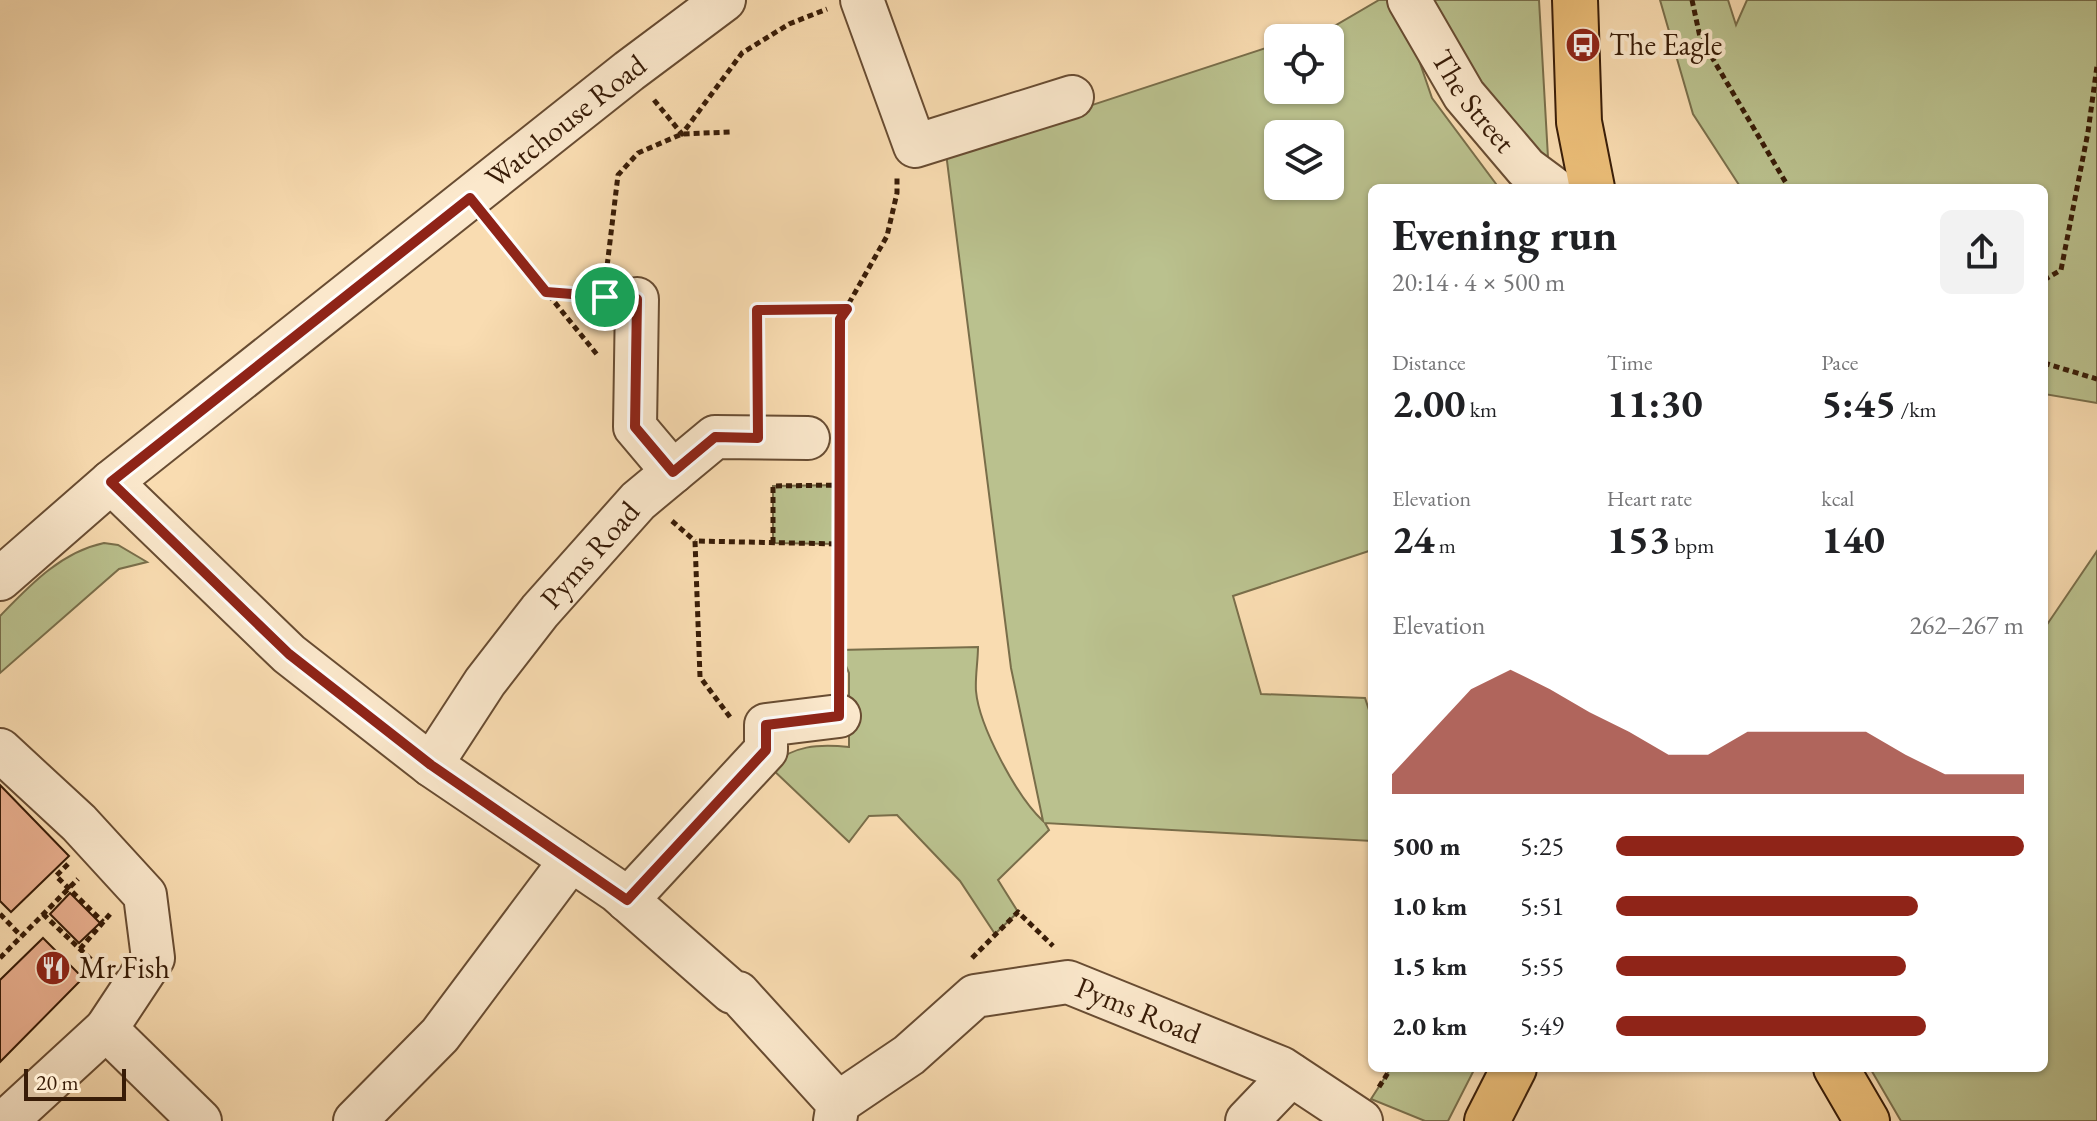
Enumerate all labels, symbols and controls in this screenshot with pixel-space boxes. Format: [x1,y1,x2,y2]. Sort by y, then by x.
map controls [1264,24,1344,200]
button: locate [1264,24,1344,104]
place label: The Eagle [1609,25,1722,64]
bus stop icon: The Eagle [1564,26,1602,64]
street label: The Street [1423,42,1525,161]
street label: Watchouse Road [477,45,654,196]
button: layers [1264,120,1344,200]
text: Evening run [1392,206,1617,263]
button: share [1940,210,2024,294]
pin [571,263,639,331]
text: 20:14 · 4 × 500 m [1392,265,1565,299]
icon: arrive [583,275,627,319]
text: Distance [1392,348,1465,377]
text: Time [1607,348,1652,377]
text: Pace [1821,348,1858,377]
text: 2.00 [1392,377,1465,429]
text: 11:30 [1607,377,1703,429]
text: 5:45 [1821,377,1896,429]
text: km [1465,395,1497,424]
text: /km [1896,395,1937,424]
text: Elevation [1392,484,1471,513]
text: Heart rate [1607,484,1692,513]
text: kcal [1821,484,1854,513]
street label: Pyms Road [531,492,648,617]
text: 24 [1392,513,1434,565]
text: 153 [1607,513,1670,565]
text: 140 [1821,513,1885,565]
text: m [1434,531,1456,560]
text: bpm [1670,531,1714,560]
text: Elevation [1392,608,1486,642]
text: 262–267 m [1909,608,2024,642]
text: 500 m [1392,829,1460,863]
text: 5:25 [1520,829,1564,863]
text: 1.0 km [1392,889,1467,923]
text: 5:51 [1520,889,1564,923]
place label: Mr Fish [79,948,170,987]
restaurant icon: Mr Fish [34,949,72,987]
text: 1.5 km [1392,949,1467,983]
text: 5:55 [1520,949,1564,983]
street label: Pyms Road [1070,967,1207,1053]
text: 2.0 km [1392,1009,1467,1043]
text: 5:49 [1520,1009,1564,1043]
scale bar [24,1065,126,1101]
text: 20 m [36,1068,79,1097]

